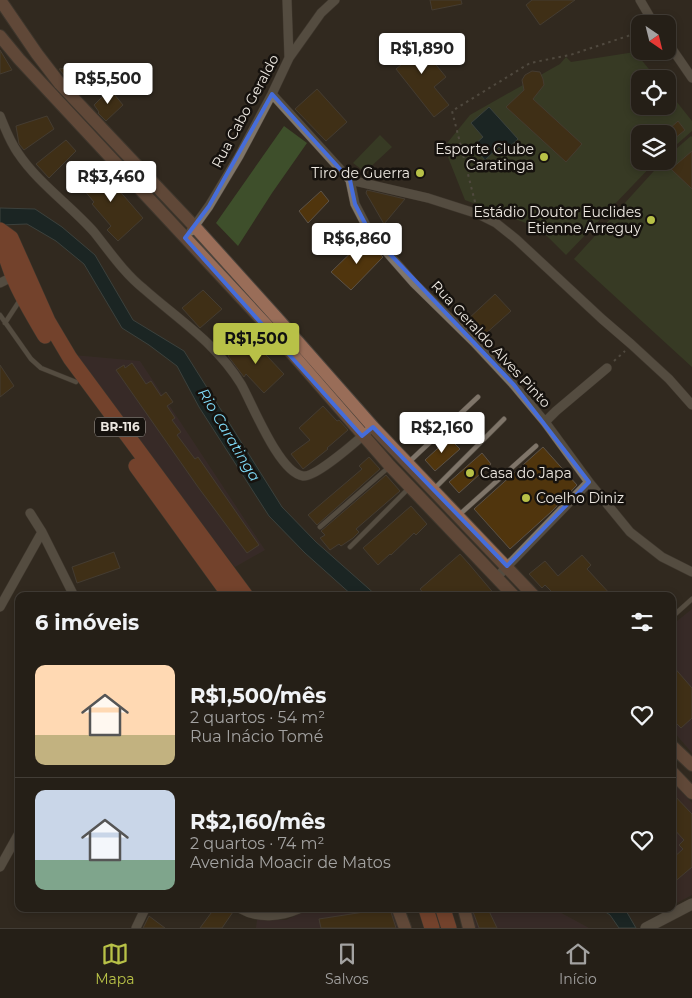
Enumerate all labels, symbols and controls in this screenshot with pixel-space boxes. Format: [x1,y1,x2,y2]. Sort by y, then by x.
north arrow [631,15,676,60]
map controls [631,15,676,170]
pin: R$1,890 [376,32,468,75]
text: R$1,890 [390,39,454,58]
street label: Rua Cabo Geraldo [207,51,283,171]
pin: R$5,500 [62,62,154,105]
text: R$5,500 [75,69,141,88]
button: locate [631,70,676,115]
button: layers [631,125,676,170]
place label: Esporte Clube Caratinga [435,140,534,174]
marker: Esporte Clube Caratinga [538,151,550,163]
pin: R$3,460 [65,160,157,203]
place label: Tiro de Guerra [311,164,410,182]
text: R$3,460 [77,167,145,186]
marker: Tiro de Guerra [414,167,426,179]
place label: Estádio Doutor Euclides Etienne Arreguy [474,203,641,237]
marker: Estádio Doutor Euclides Etienne Arreguy [645,214,657,226]
pin: R$6,860 [311,222,403,265]
text: R$6,860 [323,229,391,248]
street label: Rua Geraldo Alves Pinto [427,277,555,411]
pin: R$1,500 [210,322,302,365]
text: R$1,500 [224,329,288,348]
water label: Rio Caratinga [194,385,265,485]
pin: R$2,160 [396,412,488,454]
road number: BR-116 [95,418,145,437]
text: R$2,160 [411,418,473,437]
place label: Casa do Japa [480,464,572,482]
marker: Casa do Japa [464,467,476,479]
place label: Coelho Diniz [536,489,624,507]
marker: Coelho Diniz [520,492,532,504]
icon: filters [628,608,656,636]
text: 6 imóveis [35,610,139,635]
text: R$1,500/mês [190,683,326,708]
icon: home [75,685,135,745]
icon: heart [628,701,656,729]
text: 2 quartos · 54 m² [190,708,325,727]
text: Rua Inácio Tomé [190,727,323,746]
text: R$2,160/mês [190,809,325,834]
icon: home [75,810,135,870]
icon: heart [628,826,656,854]
text: 2 quartos · 74 m² [190,834,324,853]
text: Avenida Moacir de Matos [190,853,391,872]
tab: Mapa [95,940,135,988]
tab: Salvos [325,940,369,988]
tab: Início [559,940,597,988]

